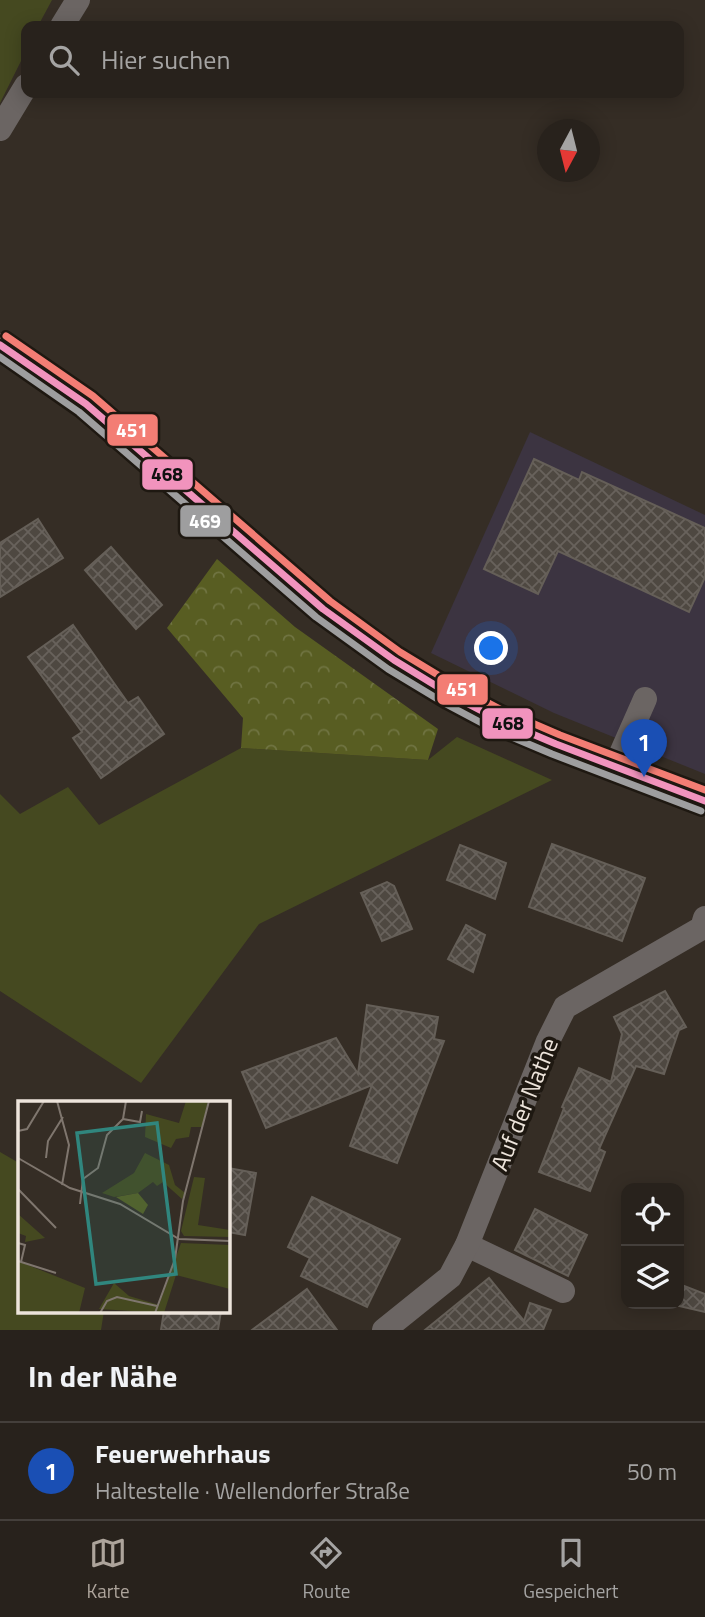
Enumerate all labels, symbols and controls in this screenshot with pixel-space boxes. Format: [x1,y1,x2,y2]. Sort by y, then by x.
search box [21,21,684,98]
text: Hier suchen [101,40,230,79]
icon: search [45,41,83,79]
north arrow [537,119,600,182]
line badge: 451 [106,413,159,447]
text: 451 [116,415,148,444]
line badge: 468 [141,458,194,491]
text: 468 [151,459,183,488]
line badge: 469 [179,504,232,538]
text: 469 [189,506,221,535]
your location [474,631,508,665]
line badge: 451 [436,673,489,706]
text: 451 [446,674,478,703]
line badge: 468 [481,707,534,740]
text: 468 [492,708,524,737]
pin: 1 [621,719,667,777]
street label: Auf der Nathe [481,1032,567,1176]
inset map [18,1101,229,1312]
map controls [621,1183,684,1309]
button: locate [621,1183,684,1246]
button: layers [621,1246,684,1309]
text: In der Nähe [28,1353,177,1399]
text: Feuerwehrhaus [95,1434,271,1473]
text: 1 [45,1454,57,1489]
text: 50 m [627,1454,677,1489]
text: Haltestelle · Wellendorfer Straße [95,1473,410,1508]
tab: Karte [86,1534,130,1605]
tab: Route [303,1534,350,1605]
tab: Gespeichert [523,1534,619,1605]

